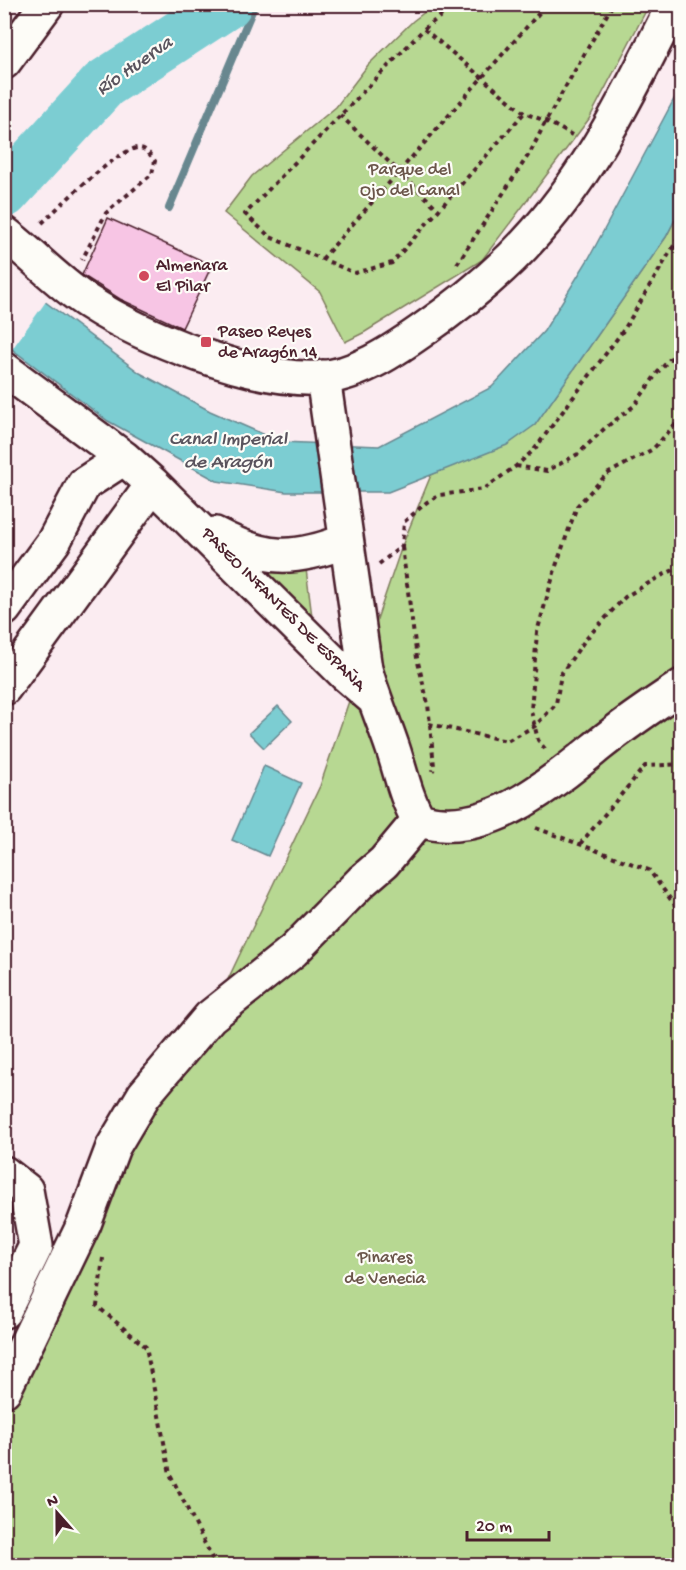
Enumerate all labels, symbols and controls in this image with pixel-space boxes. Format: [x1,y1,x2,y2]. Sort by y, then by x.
water label: Río Huerva [92,31,179,102]
park label: Parque del Ojo del Canal [360,160,460,202]
place label: Almenara El Pilar [156,256,229,298]
marker: Almenara El Pilar [137,269,151,283]
place label: Paseo Reyes de Aragón 14 [217,322,318,364]
marker: Paseo Reyes de Aragón 14 [199,335,213,349]
water label: Canal Imperial de Aragón [169,429,288,475]
street label: PASEO INFANTES DE ESPAÑA [196,523,370,697]
park label: Pinares de Venecia [344,1248,427,1290]
north arrow [27,1483,87,1543]
text: N [45,1491,62,1513]
scale bar [467,1504,550,1542]
text: 20 m [476,1517,512,1538]

